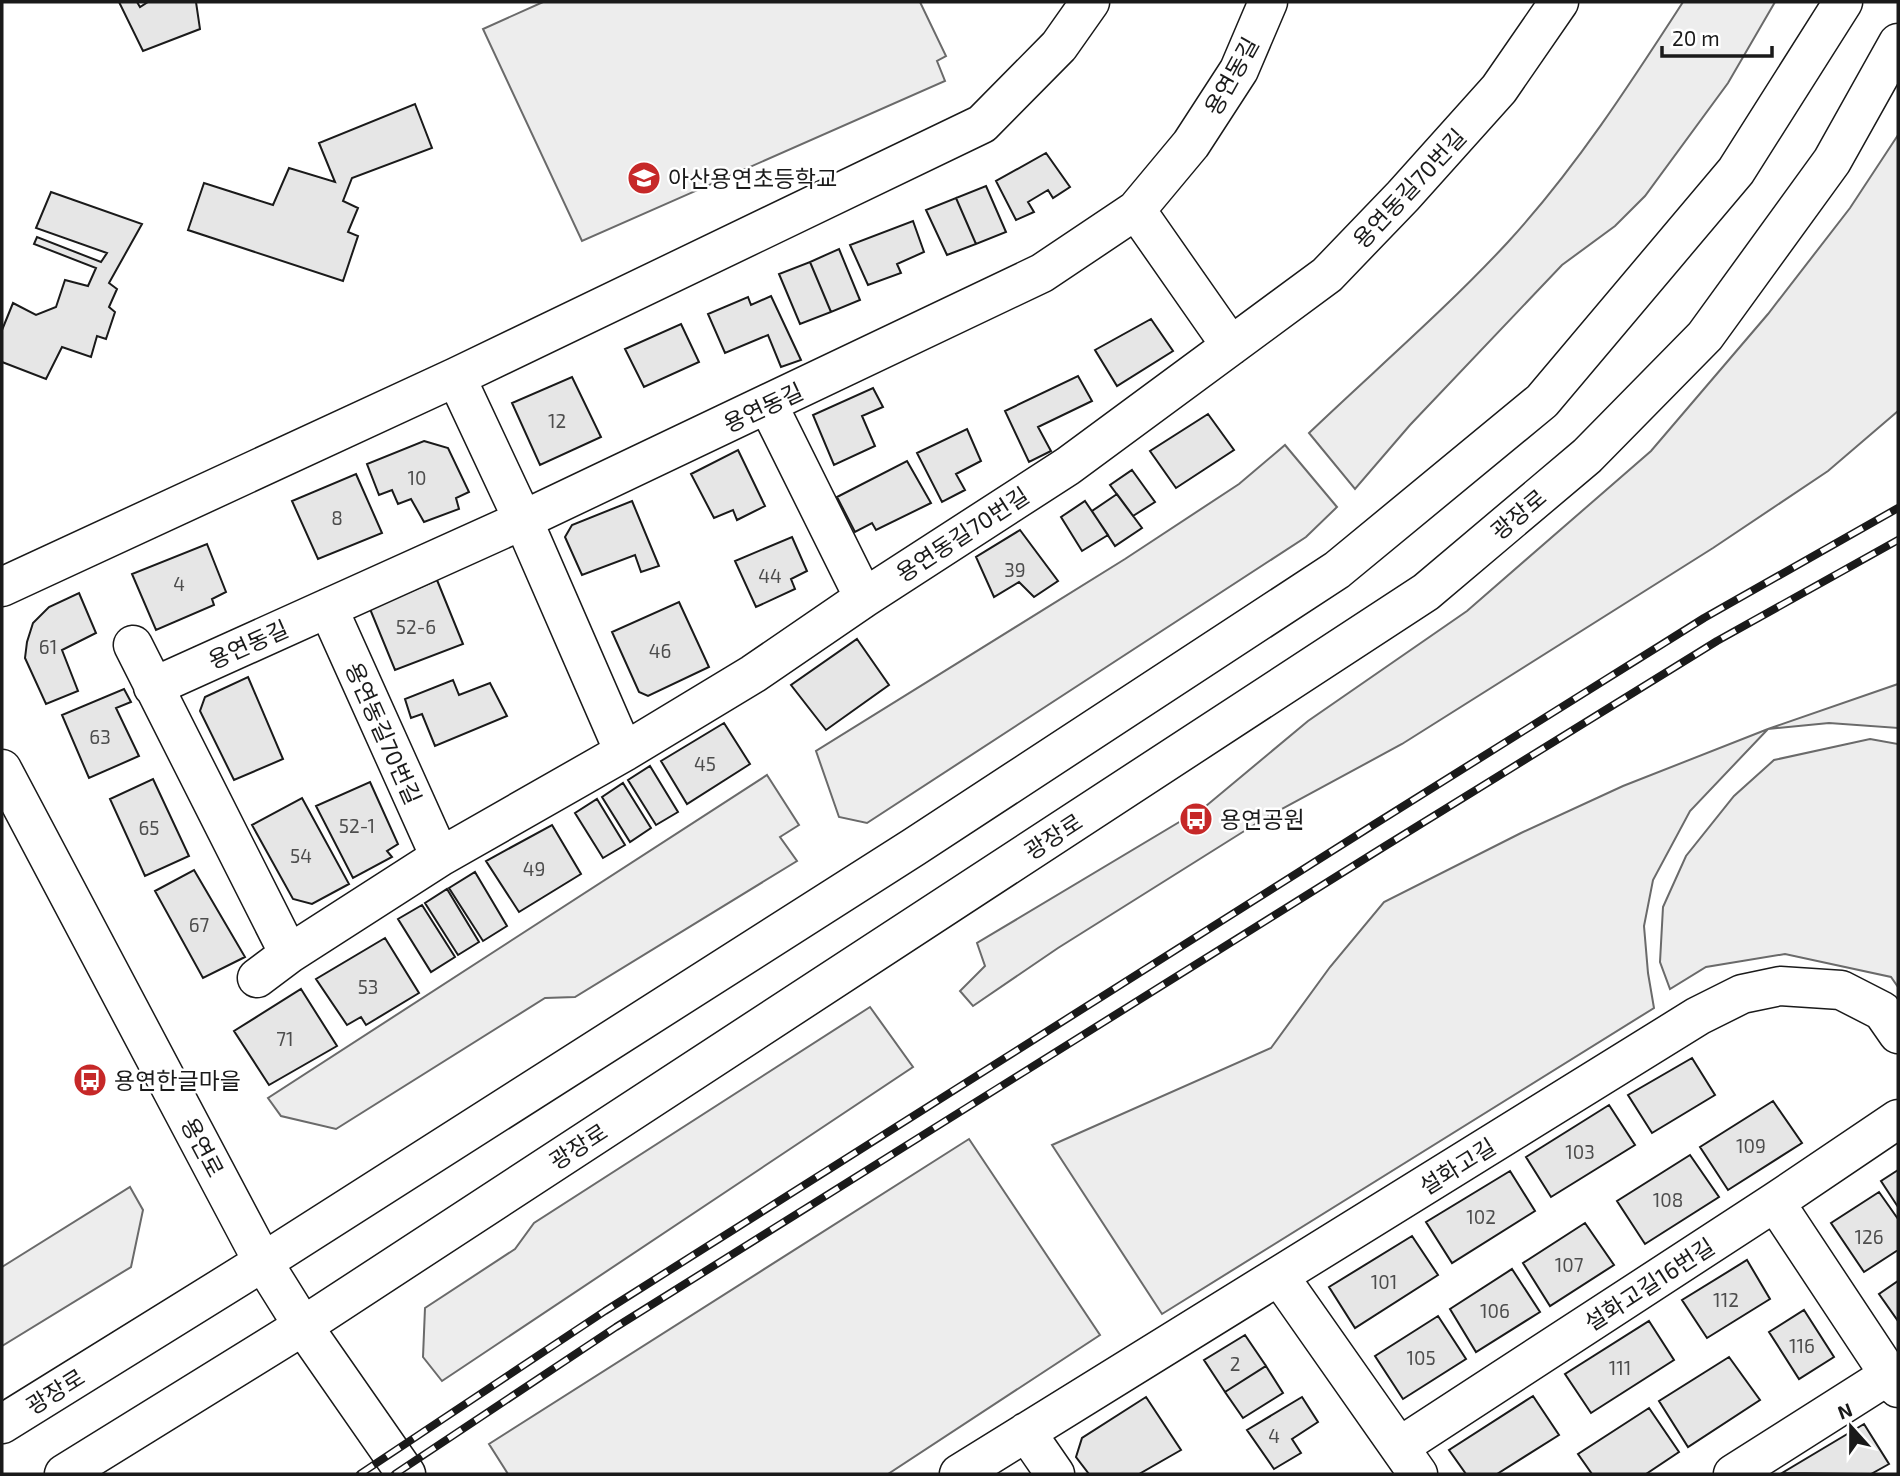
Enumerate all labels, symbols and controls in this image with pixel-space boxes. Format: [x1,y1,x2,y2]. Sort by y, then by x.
scale bar [1662,14,1772,58]
text: 20 m [1672,25,1720,50]
street label: 용연동길 [1198,32,1264,120]
street label: 용연동길70번길 [1347,123,1471,253]
school or university icon: 아산용연초등학교 [625,159,663,197]
place label: 아산용연초등학교 [668,164,837,192]
street label: 용연동길 [719,376,807,438]
house number: 12 [548,409,566,432]
house number: 10 [407,466,427,489]
street label: 용연동길70번길 [890,481,1034,587]
street label: 광장로 [1485,483,1551,545]
house number: 8 [331,506,343,529]
house number: 39 [1004,558,1026,581]
house number: 44 [758,564,782,587]
house number: 4 [173,572,185,595]
street label: 용연동길 [204,614,292,674]
house number: 52-6 [396,615,436,638]
house number: 61 [39,635,57,658]
house number: 46 [649,639,671,662]
street label: 용연동길70번길 [340,658,428,808]
house number: 63 [89,725,111,748]
house number: 45 [694,752,716,775]
bus stop icon: 용연공원 [1177,800,1215,838]
place label: 용연공원 [1220,805,1305,833]
street label: 광장로 [1019,807,1087,865]
house number: 52-1 [339,814,375,837]
house number: 65 [138,816,160,839]
house number: 54 [290,844,312,867]
house number: 49 [523,857,545,880]
house number: 67 [189,913,210,936]
house number: 53 [358,975,378,998]
house number: 71 [276,1027,294,1050]
bus stop icon: 용연한글마을 [71,1061,109,1099]
place label: 용연한글마을 [114,1066,241,1094]
street label: 용연로 [176,1112,230,1182]
street label: 광장로 [544,1117,612,1175]
street label: 설화고길 [1414,1132,1500,1200]
house number: 109 [1736,1134,1766,1157]
house number: 103 [1565,1140,1595,1163]
house number: 108 [1653,1188,1683,1211]
house number: 102 [1466,1205,1496,1228]
house number: 126 [1854,1225,1884,1248]
street label: 설화고길16번길 [1579,1232,1719,1336]
house number: 107 [1555,1253,1584,1276]
house number: 101 [1371,1270,1397,1293]
house number: 112 [1713,1288,1739,1311]
house number: 106 [1480,1299,1510,1322]
house number: 116 [1789,1334,1815,1357]
house number: 105 [1406,1346,1436,1369]
house number: 2 [1230,1352,1240,1375]
house number: 111 [1609,1356,1631,1379]
street label: 광장로 [21,1362,89,1420]
north arrow [1816,1392,1886,1462]
text: N [1834,1397,1855,1424]
house number: 4 [1268,1424,1280,1447]

